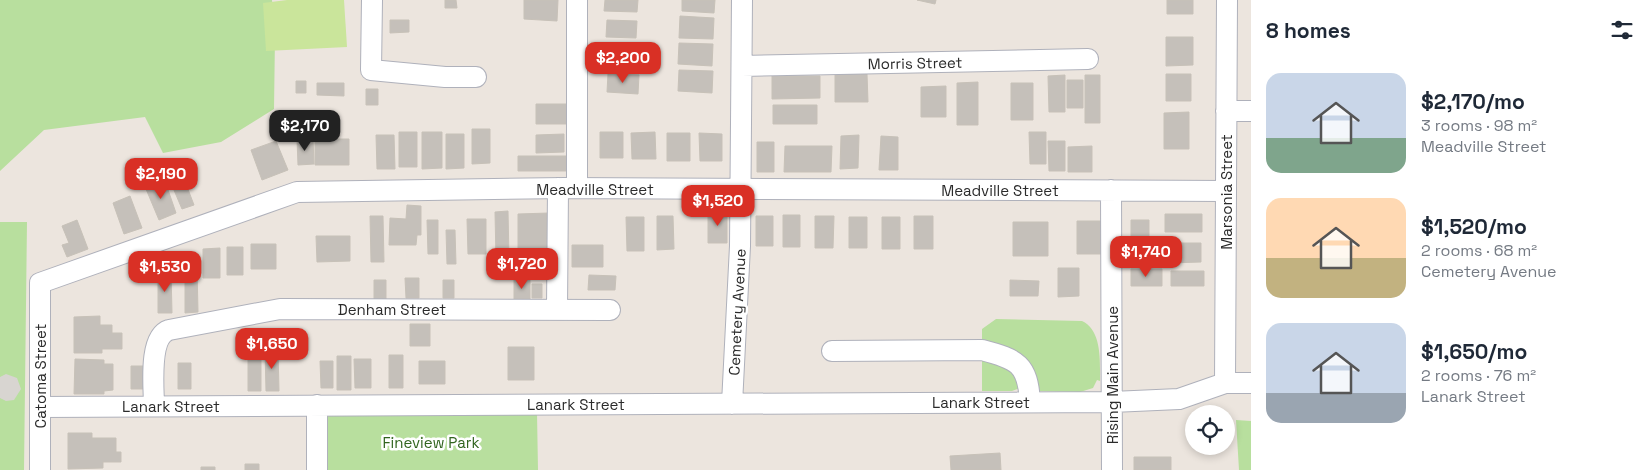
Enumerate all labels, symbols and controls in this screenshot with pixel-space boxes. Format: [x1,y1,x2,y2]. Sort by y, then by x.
icon: filters [1608,16,1636,44]
text: 8 homes [1266,17,1351,44]
pin: $2,200 [582,42,664,84]
text: $2,200 [596,47,650,68]
street label: Morris Street [867,53,963,73]
text: $2,170/mo [1421,88,1525,115]
icon: home [1306,93,1366,153]
pin: $2,170 [264,110,346,152]
text: $2,170 [280,115,330,136]
text: 3 rooms · 98 m² [1421,115,1537,136]
street label: Marsonia Street [1217,134,1236,250]
text: Meadville Street [1421,136,1546,157]
pin: $2,190 [120,158,202,200]
text: $2,190 [136,163,186,184]
street label: Meadville Street [536,180,654,199]
street label: Meadville Street [941,181,1059,200]
pin: $1,520 [677,184,759,227]
text: $1,520 [693,190,743,211]
text: $1,520/mo [1421,213,1527,240]
icon: home [1306,218,1366,278]
pin: $1,740 [1105,236,1187,278]
text: 2 rooms · 68 m² [1421,240,1537,261]
text: $1,740 [1121,241,1171,262]
pin: $1,720 [481,248,563,290]
street label: Cemetery Avenue [724,248,750,376]
pin: $1,530 [124,250,206,293]
text: $1,720 [497,253,547,274]
text: $1,530 [139,256,191,277]
text: Cemetery Avenue [1421,261,1556,282]
street label: Denham Street [338,300,446,319]
street label: Rising Main Avenue [1103,306,1122,444]
street label: Catoma Street [31,323,50,428]
pin: $1,650 [231,328,313,370]
text: $1,650 [246,333,298,354]
text: $1,650/mo [1421,338,1527,365]
icon: home [1306,343,1366,403]
text: 2 rooms · 76 m² [1421,365,1536,386]
text: Lanark Street [1421,386,1526,407]
street label: Lanark Street [932,393,1030,412]
street label: Lanark Street [527,395,625,414]
street label: Lanark Street [122,397,220,416]
map controls [1185,405,1235,455]
button: locate [1185,405,1235,455]
park label: Fineview Park [382,433,480,452]

